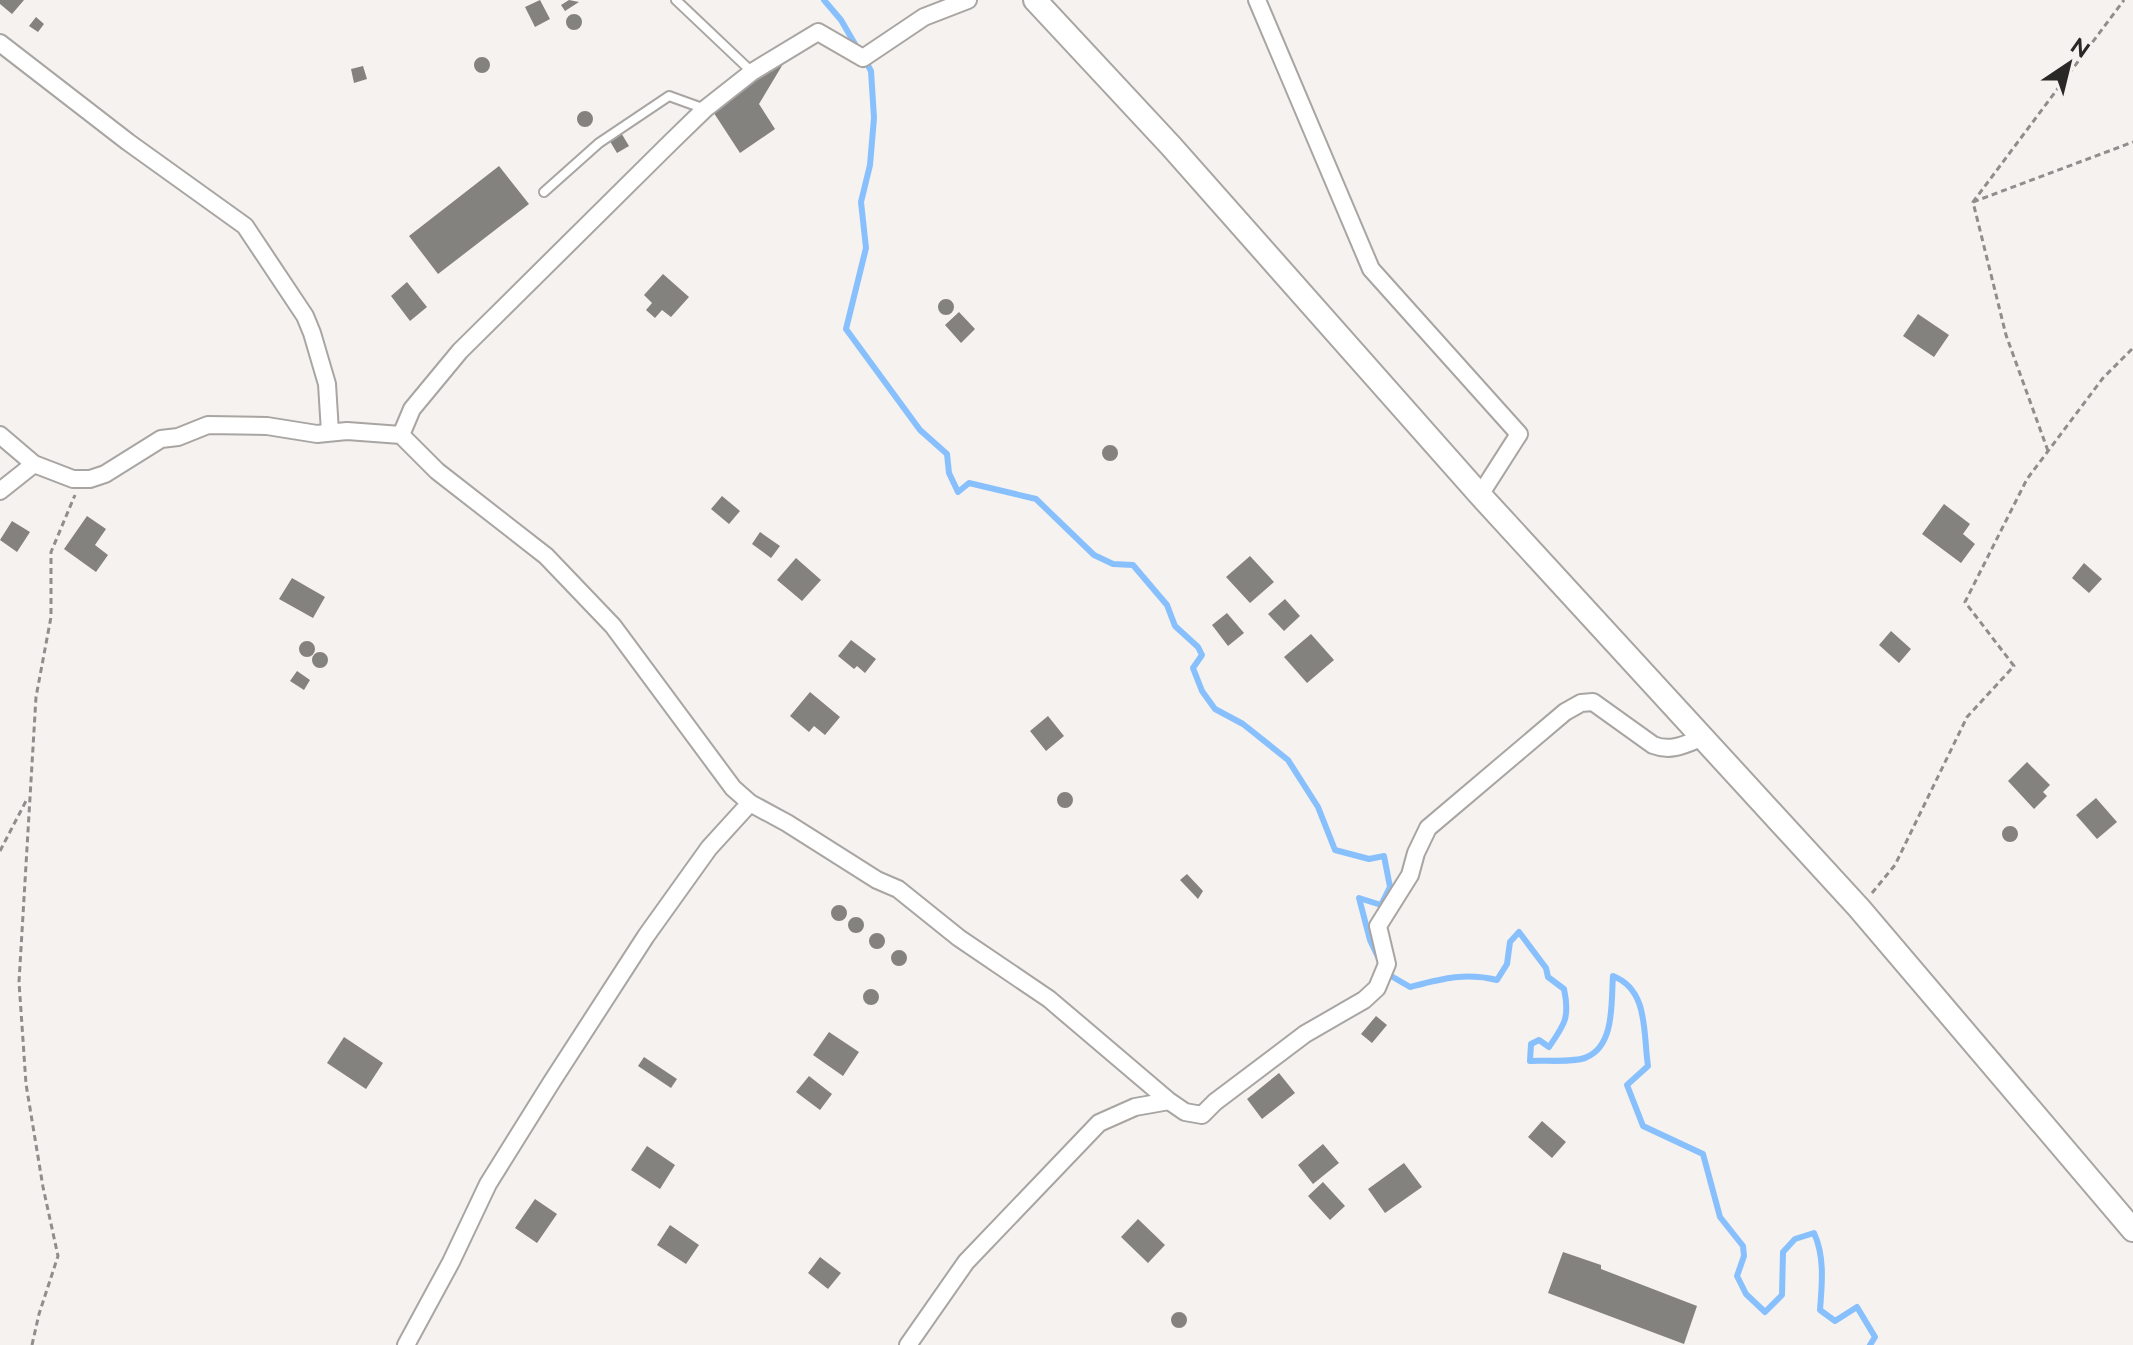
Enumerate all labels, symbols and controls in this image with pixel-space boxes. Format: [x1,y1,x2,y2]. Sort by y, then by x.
north arrow [2029,24,2109,104]
text: N [2066,32,2095,63]

